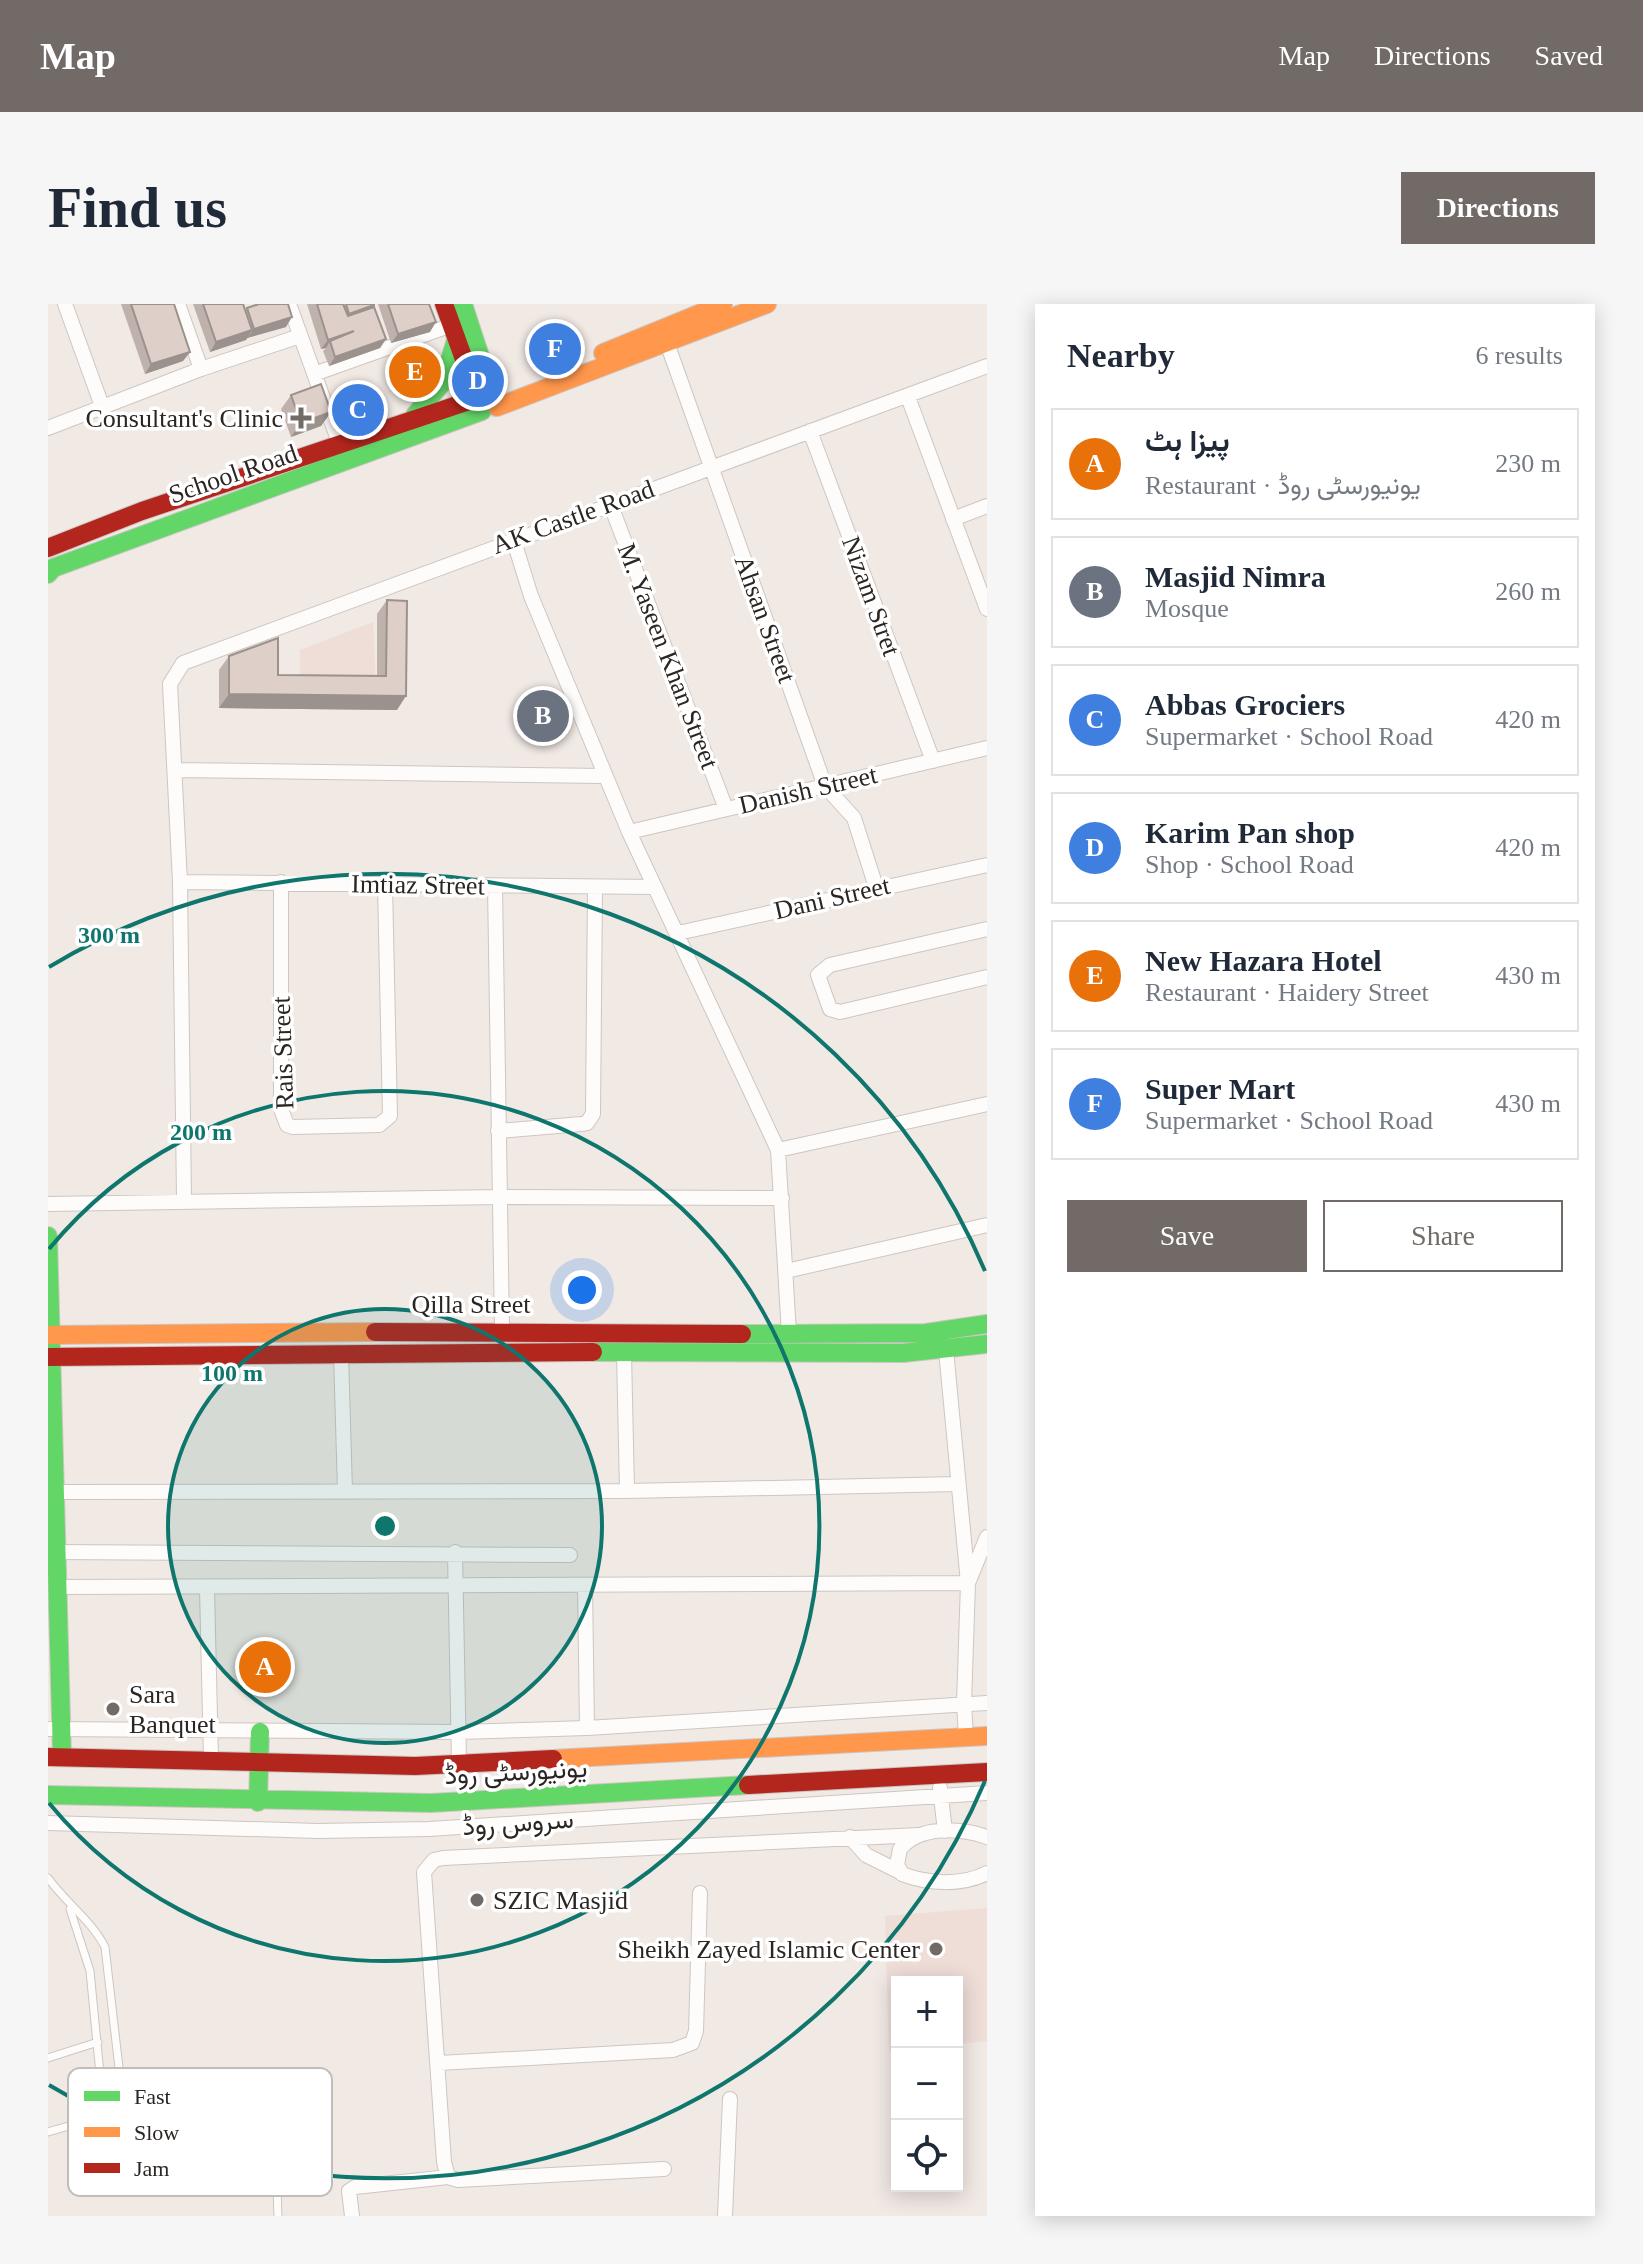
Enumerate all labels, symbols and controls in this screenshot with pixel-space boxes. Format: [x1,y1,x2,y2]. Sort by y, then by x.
text: Map [40,35,116,77]
text: Map [1279,40,1330,71]
text: Directions [1374,40,1491,71]
text: Saved [1535,40,1603,71]
button: Directions [1401,172,1595,244]
text: Find us [48,177,227,239]
pin: F [529,319,581,379]
text: Nearby [1067,337,1175,374]
text: 6 results [1476,341,1563,370]
pin: E [389,342,441,402]
pin: D [452,351,504,411]
pin: C [332,380,384,440]
place label: Consultant's Clinic [85,404,283,433]
marker: Consultant's Clinic [290,407,312,429]
text: پیزا ہٹ [1145,424,1230,457]
street label: School Road [165,439,301,509]
text: A [1086,449,1104,478]
text: 230 m [1495,449,1561,478]
text: Restaurant · یونیورسٹی روڈ [1145,471,1421,500]
street label: AK Castle Road [488,474,658,560]
street label: Nizam Stret [836,532,906,660]
street label: M. Yaseen Khan Street [612,539,725,773]
street label: Ahsan Street [729,551,802,687]
text: Masjid Nimra [1145,560,1326,593]
text: B [1086,577,1104,606]
text: 260 m [1495,577,1561,606]
text: Mosque [1145,594,1229,623]
pin: B [517,686,569,746]
text: Abbas Grociers [1145,688,1345,721]
text: C [1086,705,1104,734]
text: 420 m [1495,705,1561,734]
text: Supermarket · School Road [1145,722,1433,751]
street label: Danish Street [736,760,881,820]
text: Karim Pan shop [1145,816,1355,849]
text: D [1086,833,1104,862]
text: 420 m [1495,833,1561,862]
text: Shop · School Road [1145,850,1354,879]
street label: Imtiaz Street [351,869,486,901]
street label: Dani Street [771,870,893,925]
text: 300 m [78,922,140,948]
text: New Hazara Hotel [1145,944,1382,977]
text: E [1086,961,1104,990]
text: 430 m [1495,961,1561,990]
text: Restaurant · Haidery Street [1145,978,1429,1007]
street label: Rais Street [267,995,299,1110]
text: Super Mart [1145,1072,1295,1105]
text: F [1087,1089,1103,1118]
text: 430 m [1495,1089,1561,1118]
text: Supermarket · School Road [1145,1106,1433,1135]
text: 200 m [170,1119,232,1145]
button: Save [1067,1200,1307,1272]
button: Share [1323,1200,1563,1272]
your location [562,1270,602,1310]
street label: Qilla Street [411,1290,531,1319]
text: 100 m [201,1360,263,1386]
centre of rings [371,1512,399,1540]
pin: A [239,1637,291,1697]
place label: Sara Banquet [129,1680,216,1739]
marker: Sara Banquet [104,1700,122,1718]
street label: یونیورسٹی روڈ [444,1754,588,1791]
street label: سروس روڈ [461,1805,575,1842]
place label: SZIC Masjid [493,1886,628,1915]
marker: SZIC Masjid [468,1891,486,1909]
place label: Sheikh Zayed Islamic Center [617,1935,920,1964]
marker: Sheikh Zayed Islamic Center [927,1940,945,1958]
map controls [891,1976,963,2192]
button: + [891,1976,963,2048]
button: − [891,2048,963,2120]
legend [68,2068,332,2196]
text: Fast [134,2084,171,2109]
text: Slow [134,2120,179,2145]
button: locate [891,2120,963,2192]
text: Jam [134,2156,169,2181]

